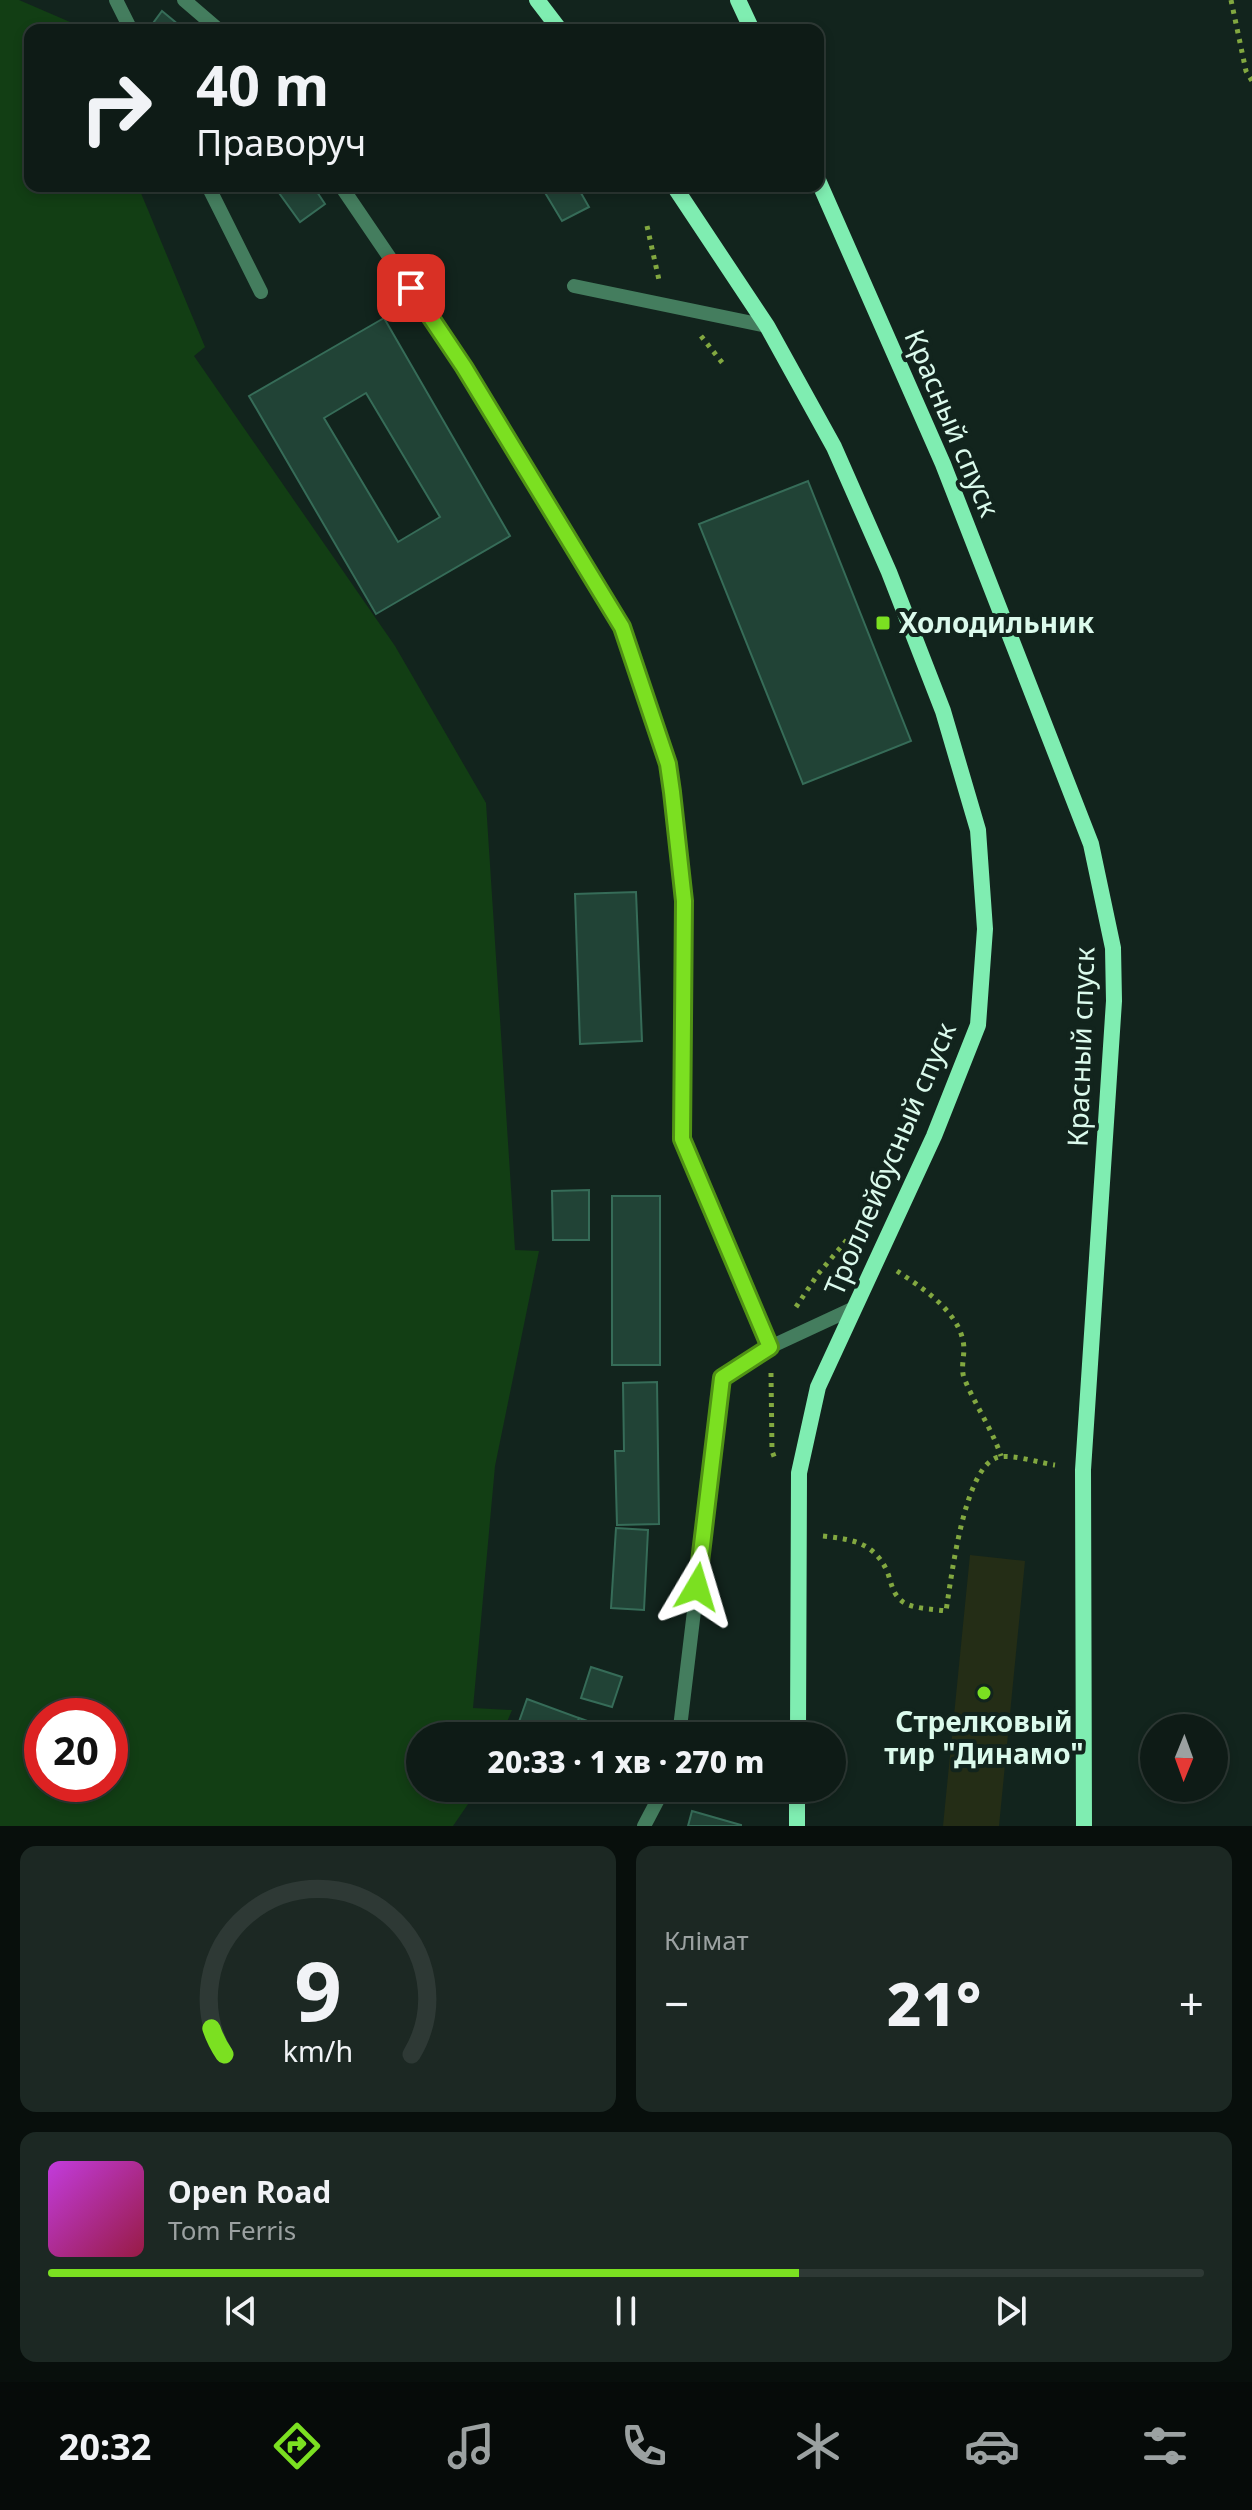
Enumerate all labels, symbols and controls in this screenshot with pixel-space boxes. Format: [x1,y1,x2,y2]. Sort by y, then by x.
text: 40 m [196,46,329,122]
icon: right [64,56,168,160]
text: Праворуч [196,118,366,167]
pin [377,254,445,322]
icon: arrive [389,266,433,310]
street label: Красный спуск [896,323,1010,522]
place label: Холодильник [899,603,1095,641]
marker: Холодильник [874,614,892,632]
street label: Красный спуск [1058,946,1102,1148]
street label: Троллейбусный спуск [814,1016,964,1301]
position arrow [655,1545,739,1629]
marker: Стрелковый тир "Динамо" [975,1684,993,1702]
speed limit sign: 20 [24,1698,128,1802]
place label: Стрелковый тир "Динамо" [884,1702,1084,1772]
north arrow [1140,1714,1228,1802]
map controls [1140,1714,1228,1802]
text: 20:33 · 1 хв · 270 m [488,1741,764,1782]
text: Клімат [664,1922,748,1958]
text: 9 [294,1932,342,2045]
text: 21° [887,1962,981,2044]
text: − [664,1973,689,2033]
text: + [1179,1973,1204,2033]
text: km/h [283,2031,353,2070]
text: Open Road [168,2171,331,2212]
text: Tom Ferris [168,2212,296,2248]
icon: previous [219,2289,263,2333]
icon: pause [604,2289,648,2333]
icon: next [989,2289,1033,2333]
icon: directions [269,2418,325,2474]
icon: music [443,2418,499,2474]
icon: phone [616,2418,672,2474]
icon: climate [790,2418,846,2474]
icon: car [964,2418,1020,2474]
icon: filters [1137,2418,1193,2474]
text: 20:32 [59,2422,151,2471]

